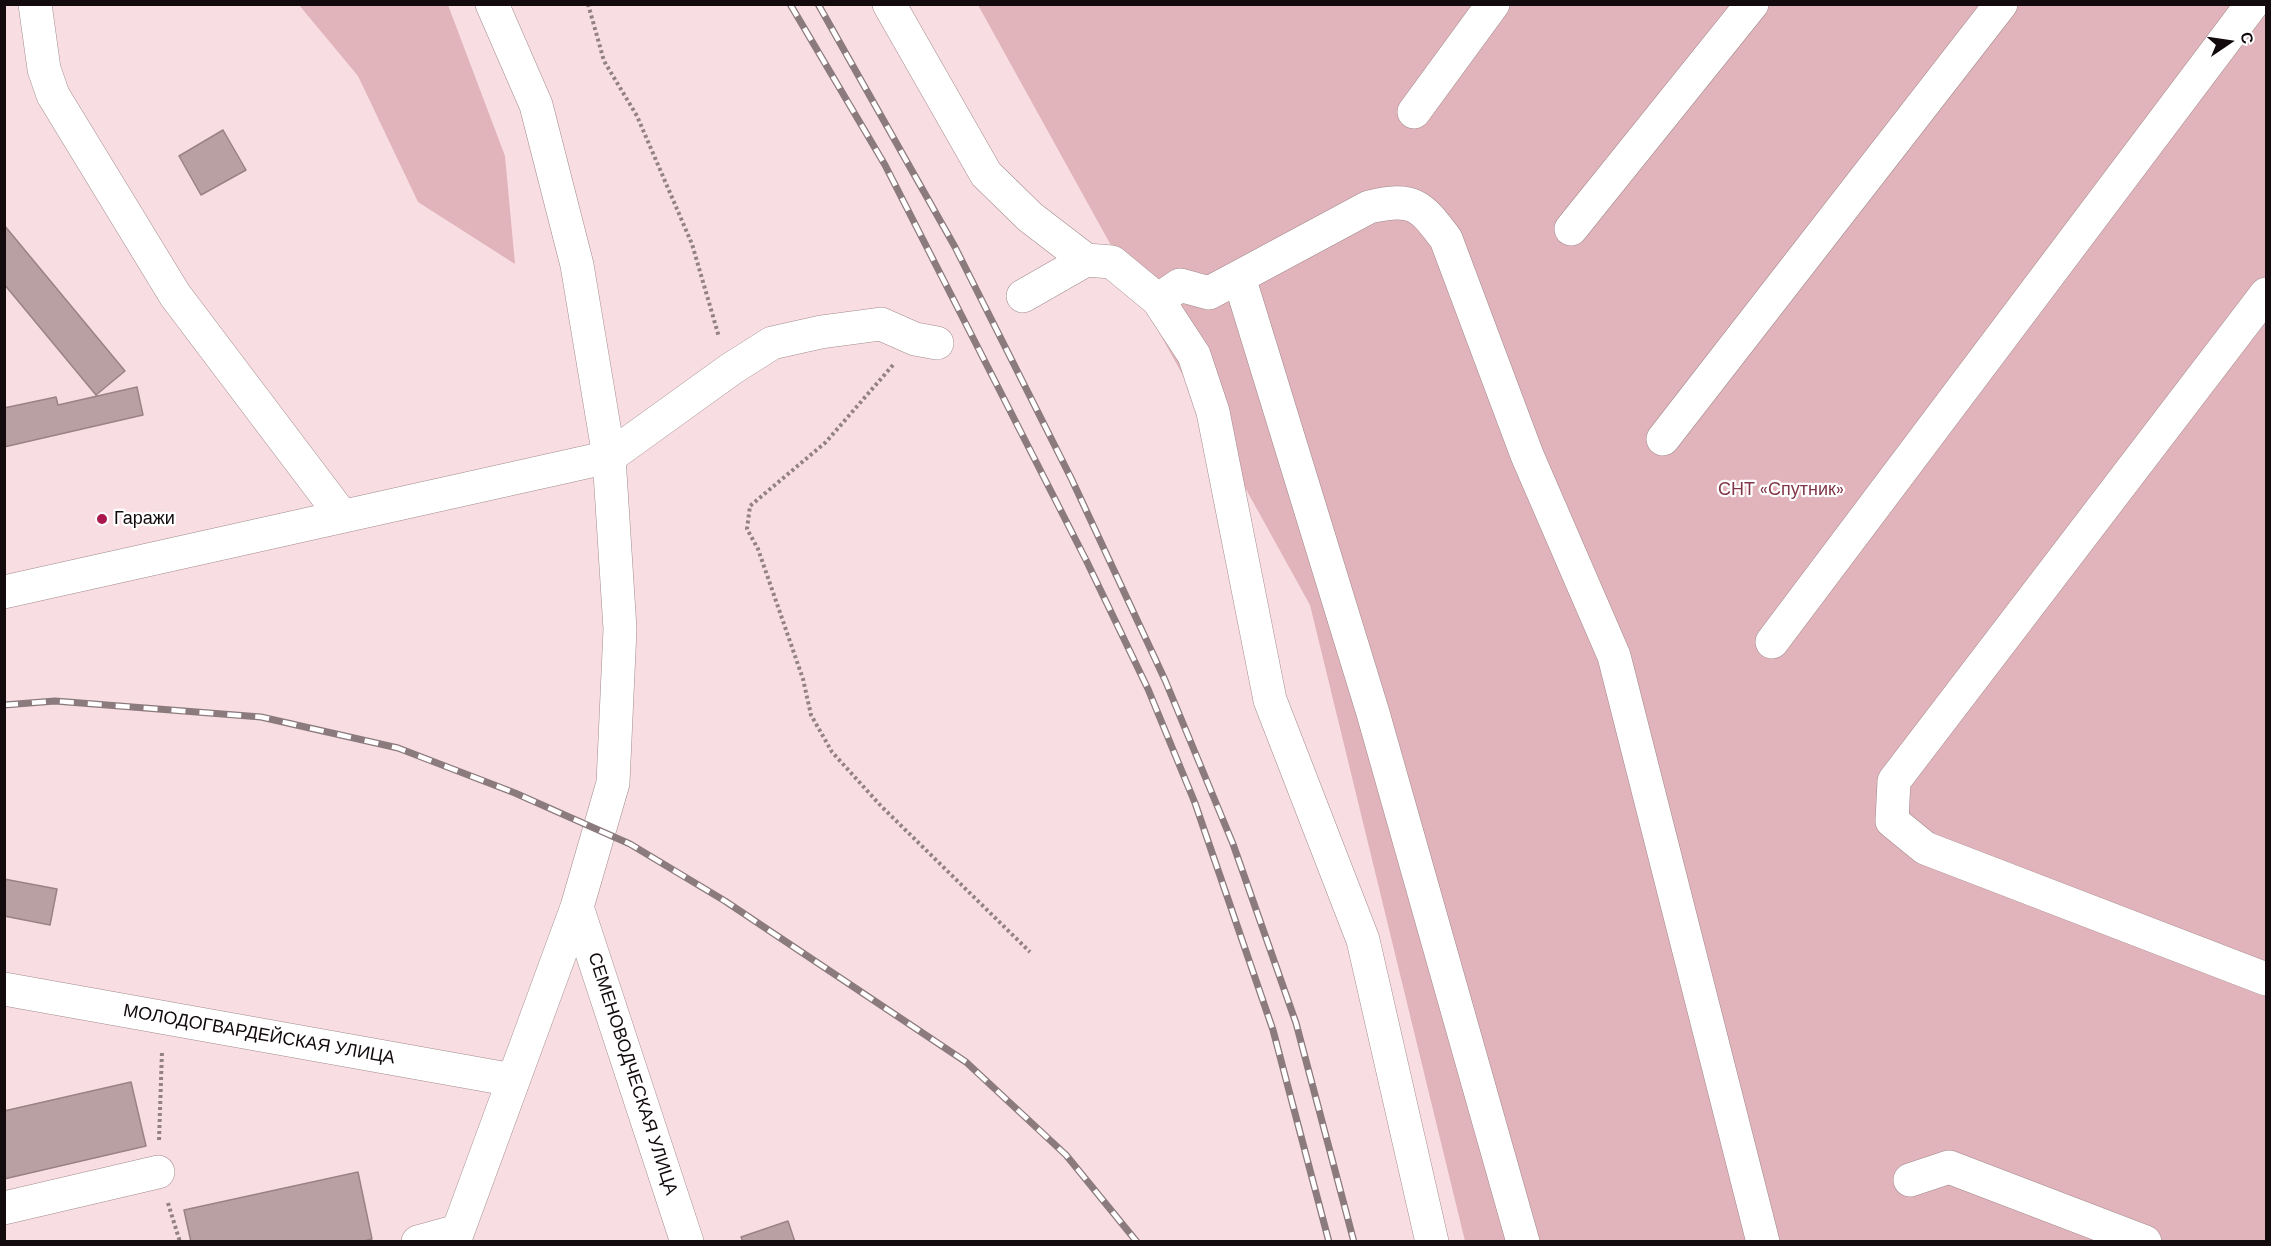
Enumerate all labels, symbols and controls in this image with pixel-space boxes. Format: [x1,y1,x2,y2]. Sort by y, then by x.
north arrow [2199,12,2259,72]
text: С [2235,30,2259,46]
park label: СНТ «Спутник» [1718,479,1844,501]
place label: Гаражи [114,508,175,530]
marker: Гаражи [95,512,109,526]
street label: СЕМЕНОВОДЧЕСКАЯ УЛИЦА [583,950,681,1198]
street label: МОЛОДОГВАРДЕЙСКАЯ УЛИЦА [121,1000,397,1070]

